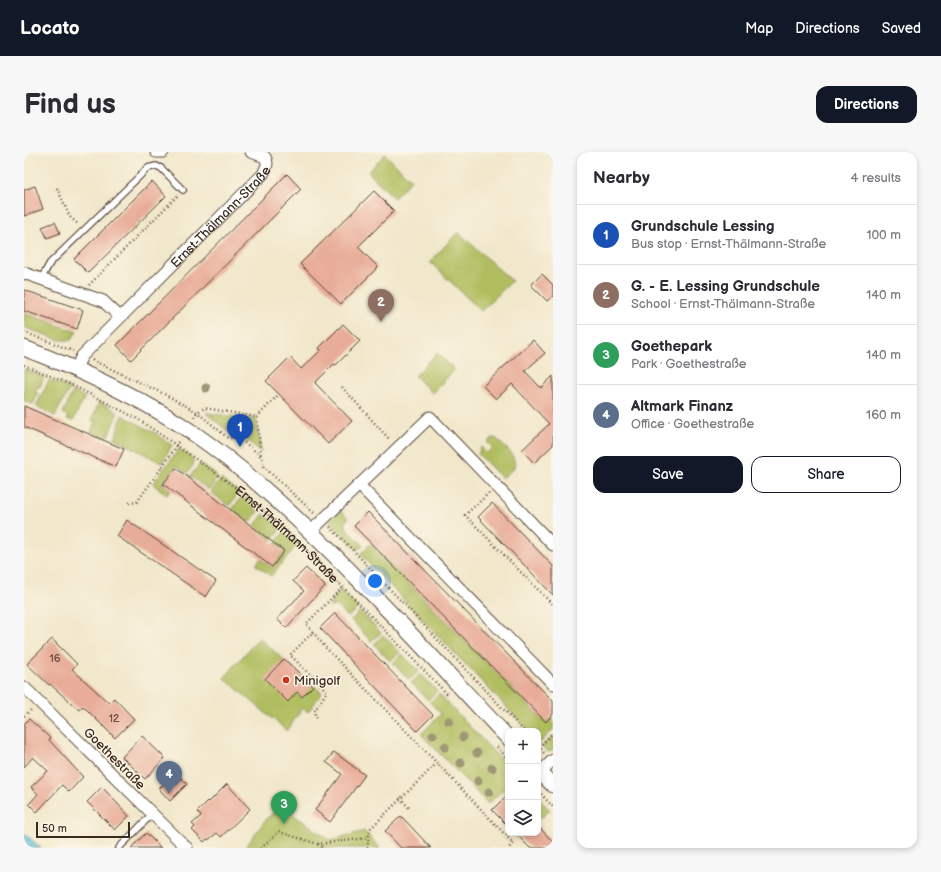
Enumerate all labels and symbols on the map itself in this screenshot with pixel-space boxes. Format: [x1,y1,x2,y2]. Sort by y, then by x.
street label: Ernst-Thälmann-Straße [168,164,275,271]
pin: 2 [368,289,394,322]
pin: 1 [227,414,253,447]
street label: Ernst-Thälmann-Straße [232,483,342,587]
your location [365,571,385,591]
house number: 16 [50,652,61,665]
place label: Minigolf [294,673,340,689]
marker: Minigolf [281,675,291,685]
house number: 12 [109,712,120,725]
street label: Goethestraße [80,724,149,793]
pin: 4 [156,761,182,794]
pin: 3 [271,791,297,824]
scale bar [36,820,130,839]

